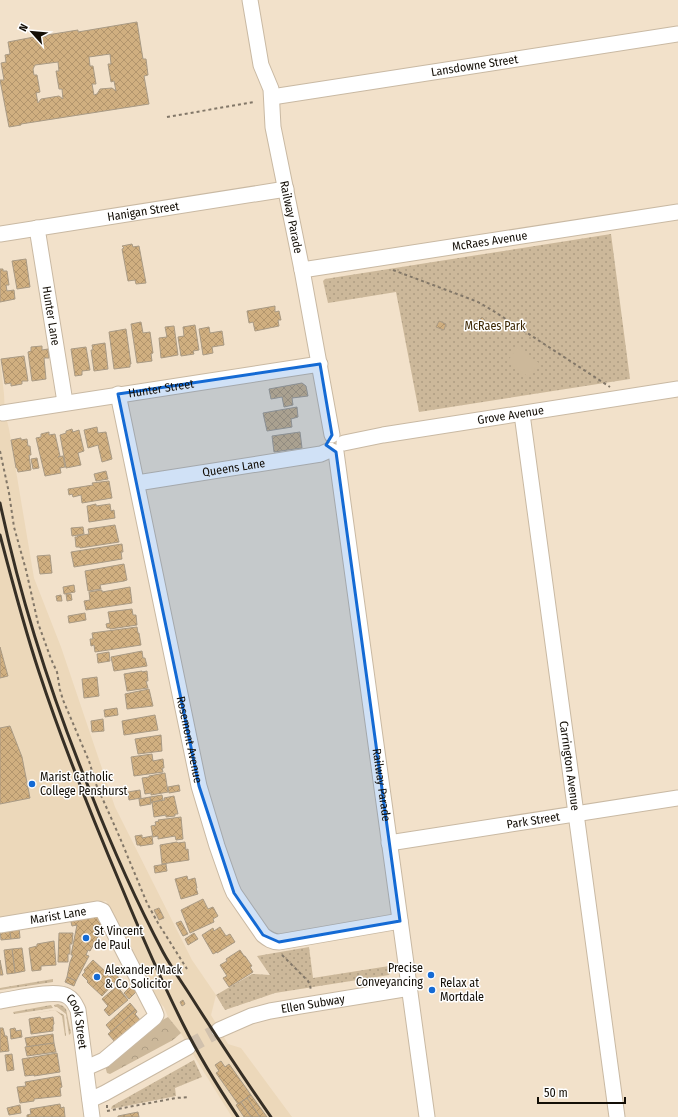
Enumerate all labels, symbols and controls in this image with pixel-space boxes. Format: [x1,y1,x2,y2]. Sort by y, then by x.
north arrow [12,12,52,52]
text: N [16,22,31,34]
street label: Lansdowne Street [430,52,519,79]
street label: Railway Parade [277,180,305,255]
street label: Hanigan Street [106,199,180,224]
street label: McRaes Avenue [451,228,528,254]
street label: Hunter Lane [39,285,63,347]
park label: McRaes Park [464,319,526,333]
street label: Hunter Street [127,377,195,401]
street label: Grove Avenue [476,403,545,427]
street label: Queens Lane [201,456,266,480]
street label: Rosemont Avenue [174,695,205,785]
street label: Carrington Avenue [557,720,583,812]
street label: Railway Parade [370,747,393,822]
place label: Marist Catholic College Penshurst [40,770,128,798]
marker: Marist Catholic College Penshurst [27,779,37,789]
street label: Park Street [506,809,561,832]
street label: Marist Lane [29,904,88,927]
place label: St Vincent de Paul [94,924,143,952]
marker: St Vincent de Paul [81,933,91,943]
place label: Precise Conveyancing [356,961,423,989]
place label: Alexander Mack & Co Solicitor [105,963,182,991]
marker: Precise Conveyancing [426,970,436,980]
marker: Alexander Mack & Co Solicitor [92,972,102,982]
place label: Relax at Mortdale [440,976,484,1004]
marker: Relax at Mortdale [427,985,437,995]
street label: Cook Street [64,991,90,1050]
street label: Ellen Subway [280,992,346,1016]
scale bar [538,1079,625,1105]
text: 50 m [544,1086,568,1100]

